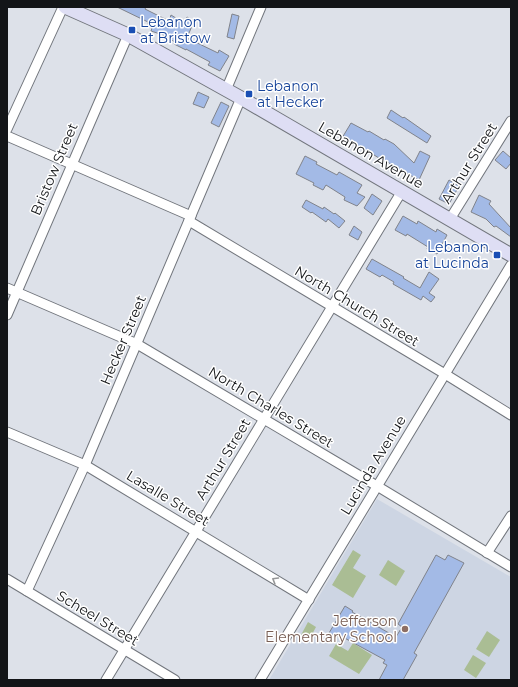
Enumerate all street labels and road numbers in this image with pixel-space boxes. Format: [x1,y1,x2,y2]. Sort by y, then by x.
street label: Lebanon Avenue [315,118,427,192]
street label: Arthur Street [437,119,501,207]
street label: Bristow Street [26,120,82,218]
street label: North Church Street [291,262,423,351]
street label: Hecker Street [96,292,150,388]
street label: North Charles Street [205,362,337,452]
street label: Lucinda Avenue [336,412,410,518]
street label: Arthur Street [192,415,255,503]
street label: Lasalle Street [123,466,213,530]
street label: Scheel Street [54,586,143,650]

